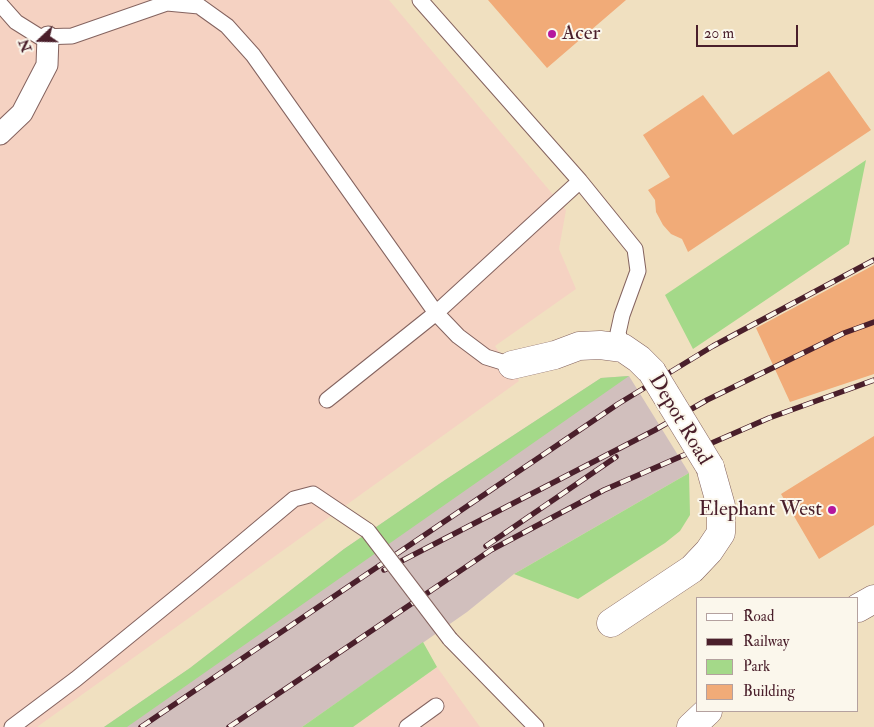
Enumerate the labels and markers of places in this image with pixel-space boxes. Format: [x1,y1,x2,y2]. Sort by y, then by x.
place label: Acer [562,21,600,47]
marker: Acer [546,28,558,40]
place label: Elephant West [698,497,822,523]
marker: Elephant West [826,504,838,516]

